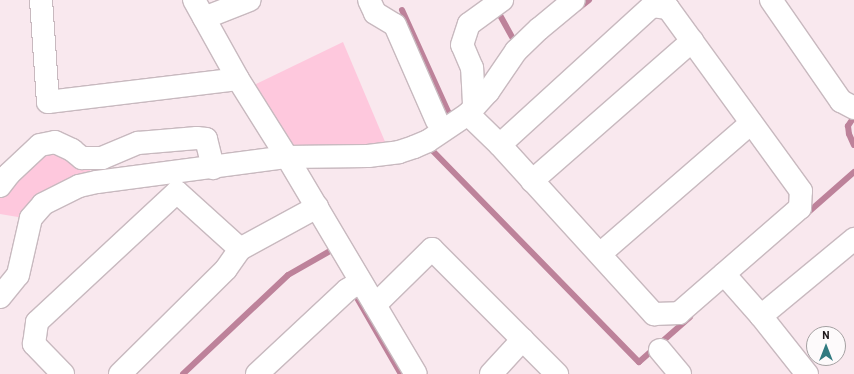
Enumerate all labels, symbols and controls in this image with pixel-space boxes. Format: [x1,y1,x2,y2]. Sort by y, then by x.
north arrow [806,326,846,366]
text: N [822,328,830,341]

